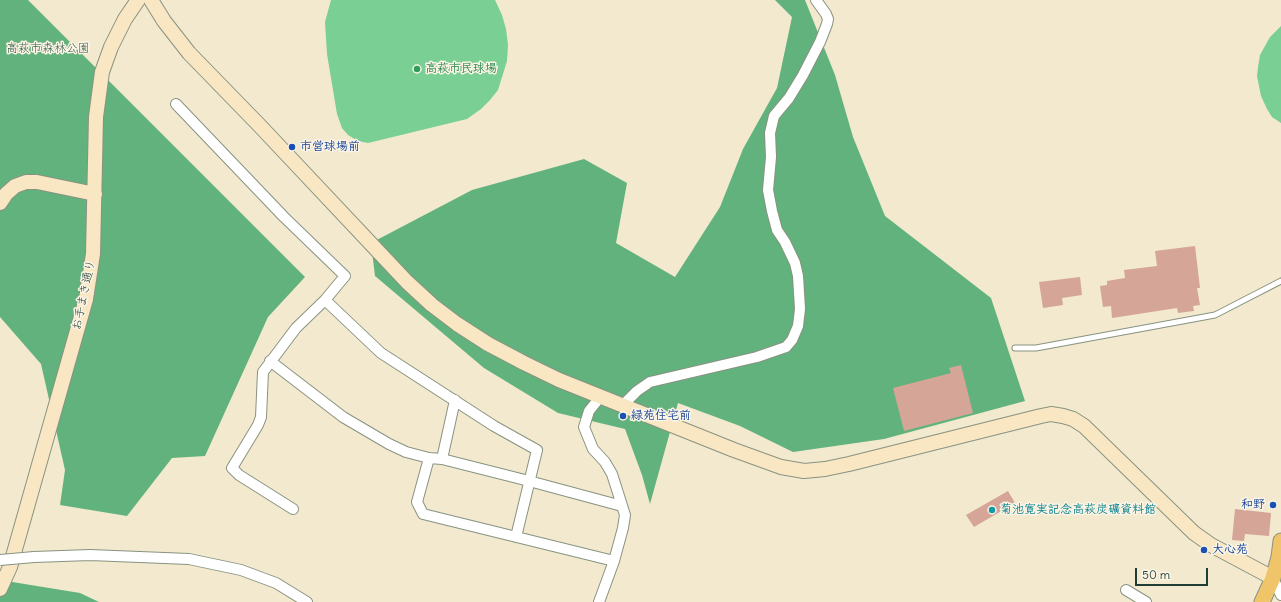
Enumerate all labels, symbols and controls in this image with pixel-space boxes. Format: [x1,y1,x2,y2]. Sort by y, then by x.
park label: 高萩市森林公園 [6,42,90,56]
place label: 高萩市民球場 [425,62,497,76]
marker: 高萩市民球場 [412,64,422,74]
place label: 市営球場前 [300,140,360,154]
marker: 市営球場前 [287,142,297,152]
street label: お手まき通り [69,258,99,332]
place label: 緑苑住宅前 [631,409,691,423]
marker: 緑苑住宅前 [618,411,628,421]
place label: 和野 [1241,498,1265,512]
marker: 和野 [1268,500,1278,510]
place label: 菊池寛実記念高萩炭礦資料館 [1000,503,1156,517]
marker: 菊池寛実記念高萩炭礦資料館 [987,505,997,515]
place label: 大心苑 [1212,543,1248,557]
marker: 大心苑 [1199,545,1209,555]
scale bar [1137,560,1210,586]
text: 50 m [1142,567,1170,582]

